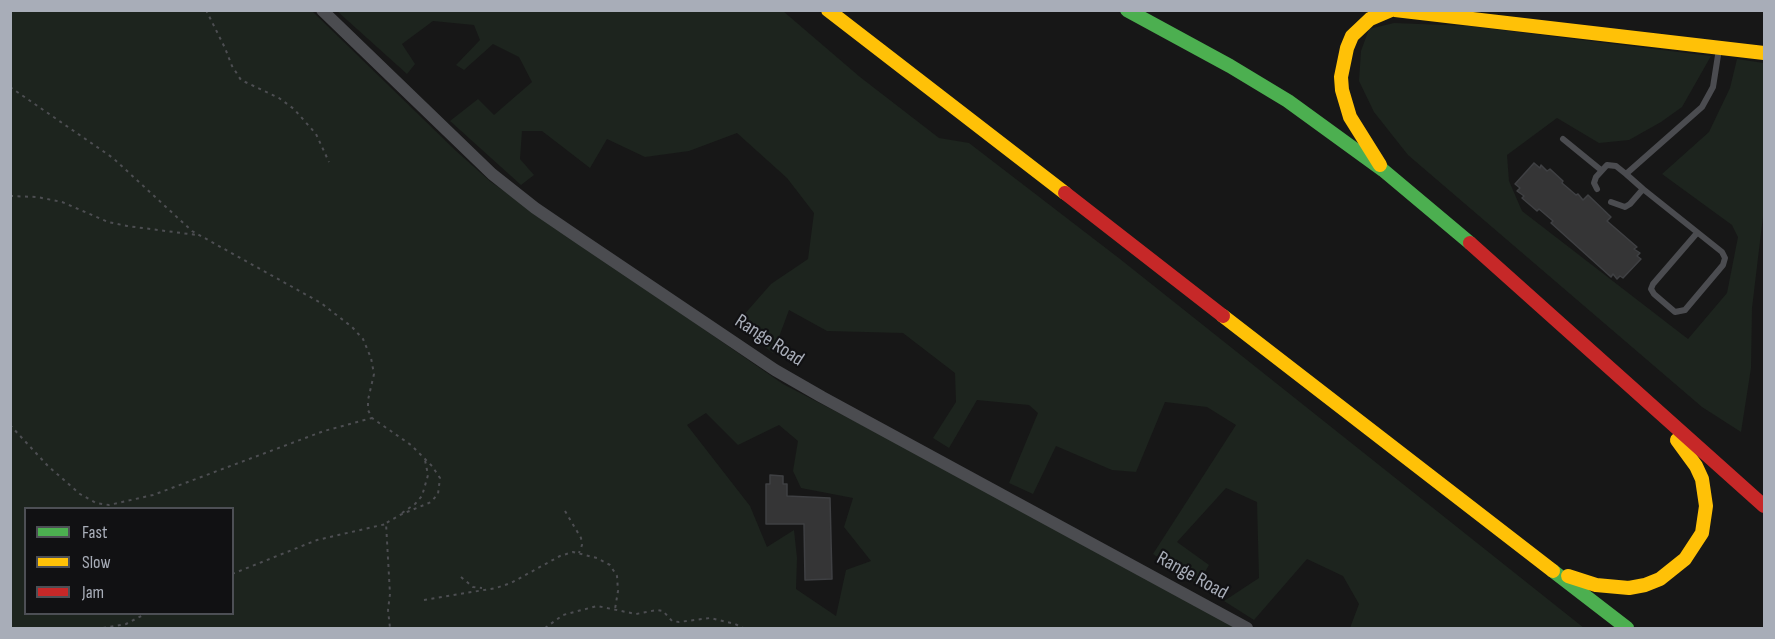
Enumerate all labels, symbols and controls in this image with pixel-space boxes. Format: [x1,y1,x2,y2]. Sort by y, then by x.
street label: Range Road [730,310,808,372]
legend [24,507,234,615]
text: Fast [82,522,107,543]
street label: Range Road [1152,547,1232,605]
text: Slow [82,552,111,573]
text: Jam [82,582,104,603]

